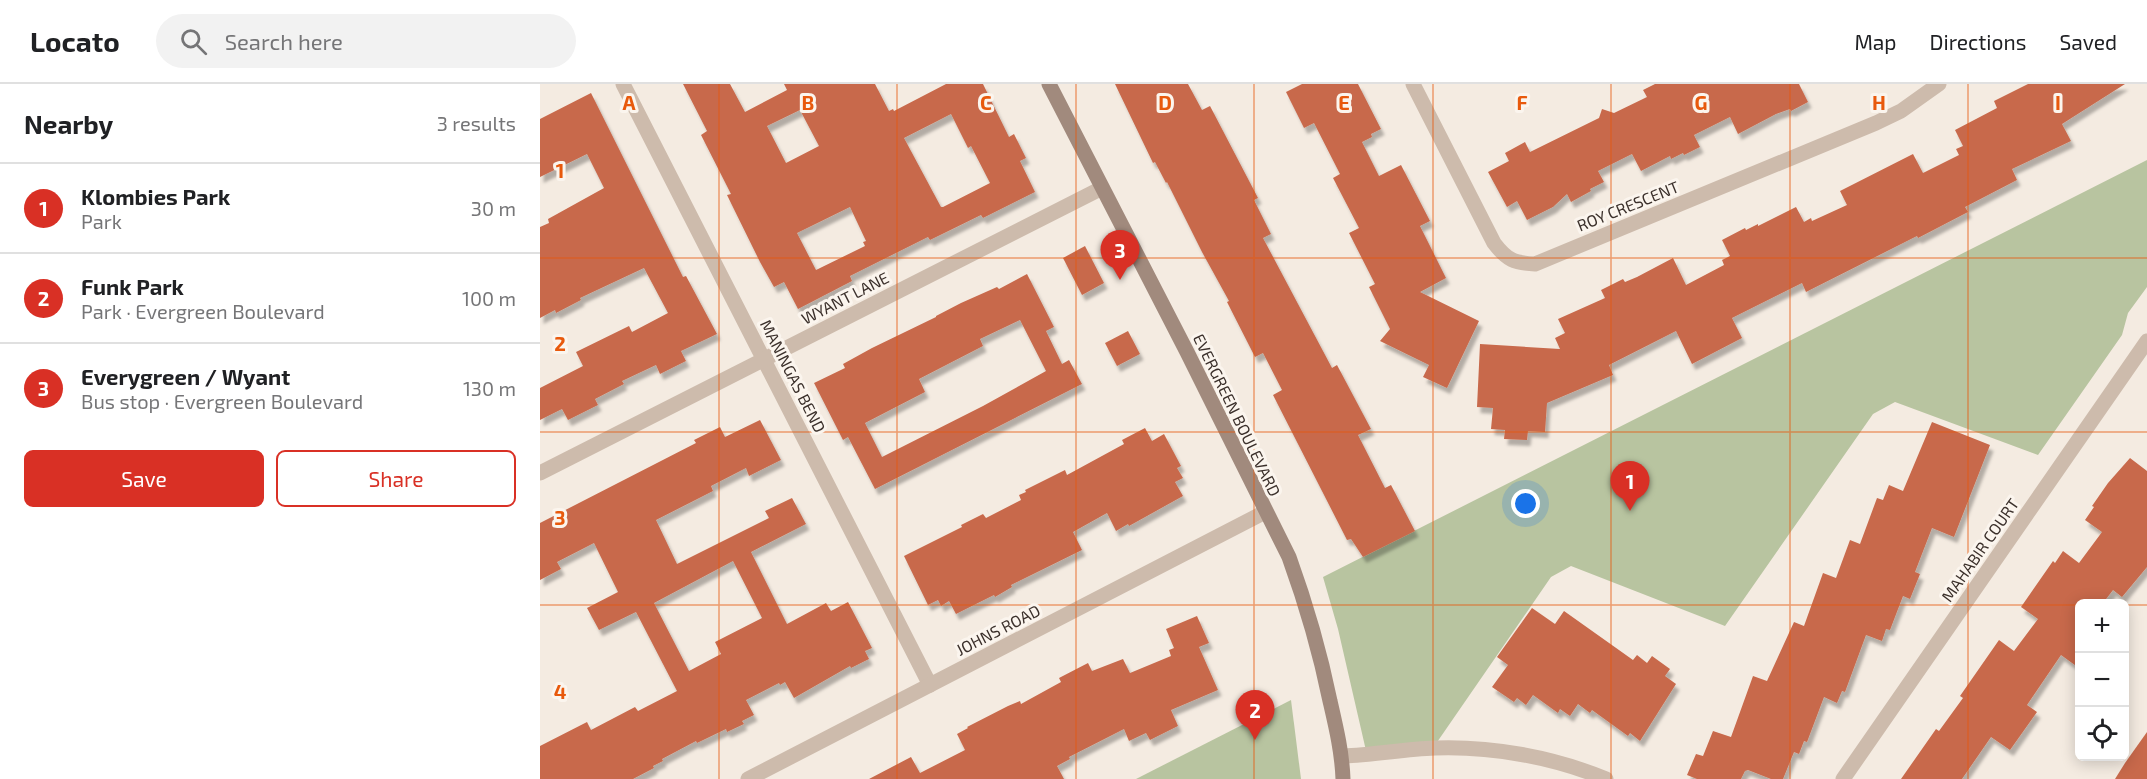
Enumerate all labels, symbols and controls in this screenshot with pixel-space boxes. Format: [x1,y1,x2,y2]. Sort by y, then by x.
search box [156,14,576,68]
text: Locato [30,24,120,58]
icon: search [177,25,210,58]
text: Search here [225,28,343,54]
text: Map [1854,29,1897,54]
text: Directions [1930,29,2026,54]
text: Saved [2059,29,2117,54]
text: A [622,90,636,114]
text: B [802,90,814,114]
text: C [980,90,992,114]
text: D [1158,90,1172,114]
text: E [1338,90,1350,114]
text: F [1516,90,1528,114]
text: G [1695,90,1707,114]
text: H [1872,90,1886,114]
text: I [2055,90,2061,114]
text: Nearby [24,108,113,139]
text: 3 results [437,111,516,135]
text: 1 [556,158,564,182]
street label: ROY CRESCENT [1574,176,1682,235]
text: Klombies Park [81,183,230,209]
text: 1 [39,196,48,220]
text: 30 m [471,196,516,220]
text: Park [81,209,122,233]
pin: 3 [1100,230,1140,280]
street label: WYANT LANE [798,267,892,328]
text: Funk Park [81,273,184,299]
text: 2 [38,286,49,310]
text: 100 m [462,286,516,310]
text: Park · Evergreen Boulevard [81,299,325,323]
street label: MANINGAS BEND [757,316,830,435]
street label: EVERGREEN BOULEVARD [1190,330,1285,499]
text: 2 [554,331,566,355]
text: Everygreen / Wyant [81,363,290,389]
text: 3 [38,376,49,400]
text: 130 m [463,376,516,400]
text: Bus stop · Evergreen Boulevard [81,389,363,413]
button: Save [24,450,264,507]
button: Share [276,450,516,507]
pin: 1 [1610,462,1650,511]
your location [1511,489,1540,518]
street label: MAHABIR COURT [1937,495,2022,605]
text: 3 [554,505,566,529]
map controls [2075,599,2129,761]
button: + [2075,599,2129,653]
street label: JOHNS ROAD [953,600,1043,659]
button: − [2075,653,2129,707]
text: 4 [554,679,567,703]
pin: 2 [1236,690,1274,740]
button: locate [2075,707,2129,761]

